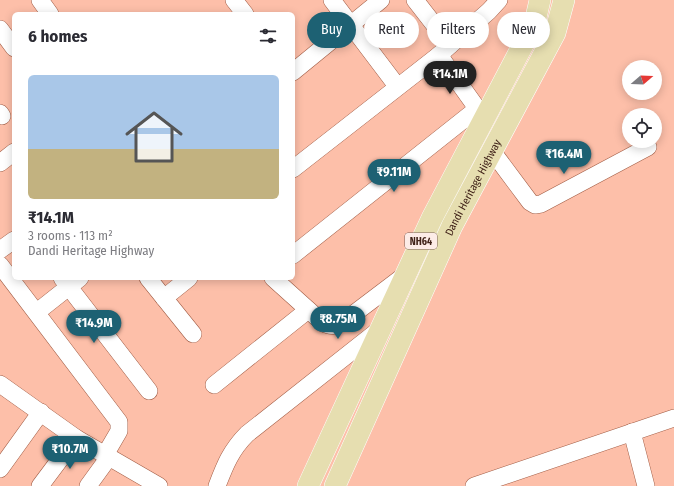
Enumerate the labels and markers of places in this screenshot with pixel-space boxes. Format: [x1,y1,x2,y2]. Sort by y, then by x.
pin: ₹14.1M [417,61,483,95]
pin: ₹16.4M [531,141,597,175]
pin: ₹9.11M [361,159,427,193]
pin: ₹8.75M [305,306,371,340]
pin: ₹14.9M [61,310,127,344]
pin: ₹10.7M [37,436,103,470]

